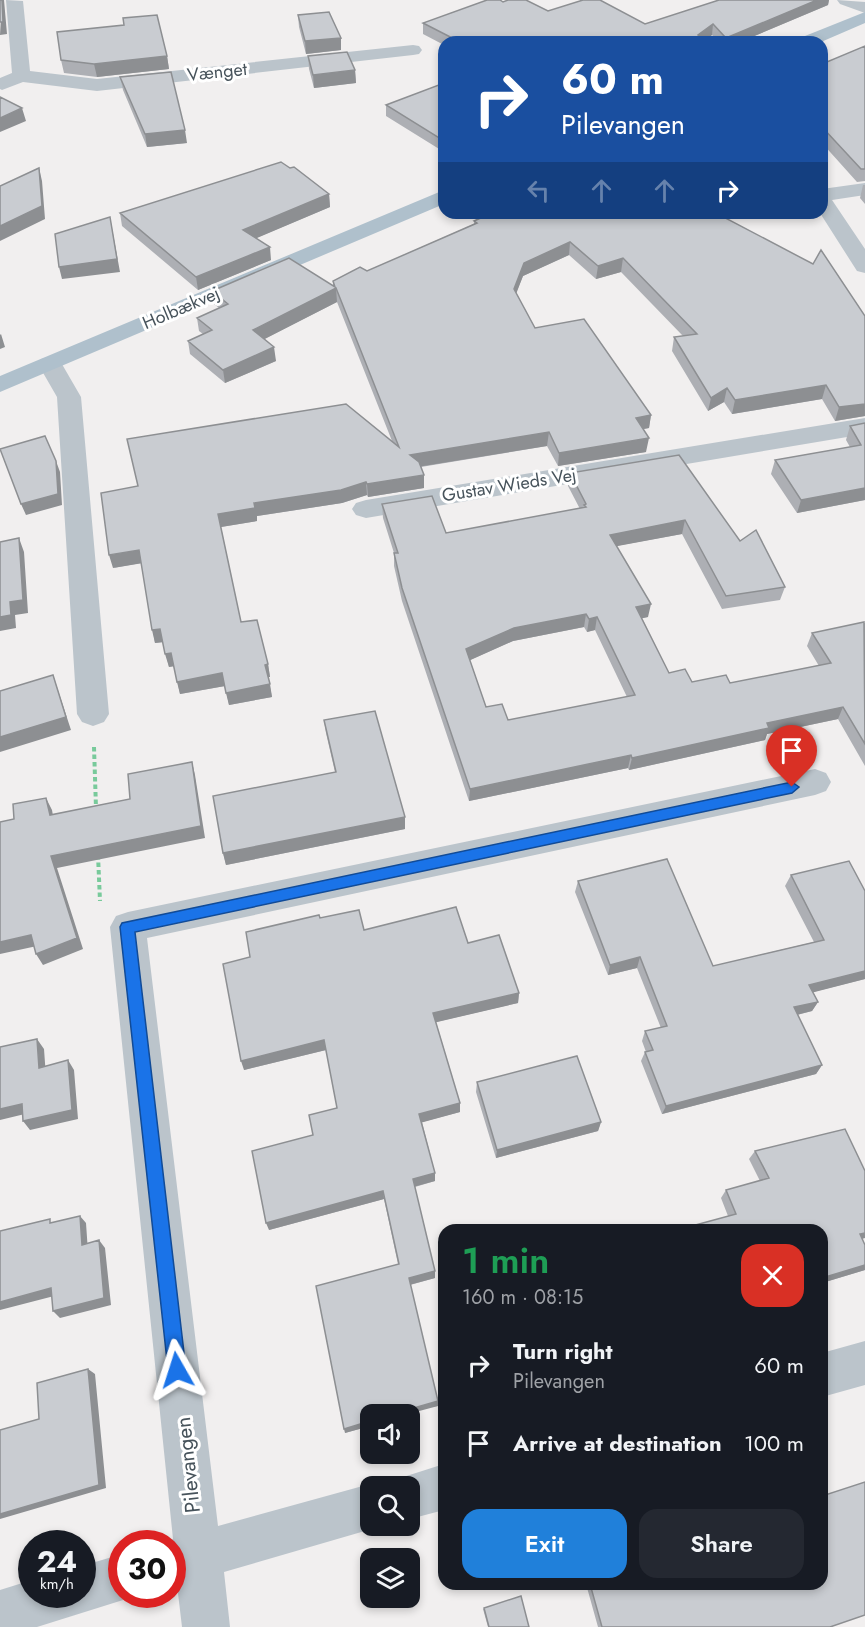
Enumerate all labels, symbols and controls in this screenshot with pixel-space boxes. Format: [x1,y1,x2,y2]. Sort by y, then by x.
text: 60 m [561,49,664,110]
street label: Vænget [186,56,249,88]
icon: right [462,60,540,138]
text: Pilevangen [561,105,685,144]
icon: left [522,174,555,207]
icon: ahead [585,174,618,207]
icon: ahead [648,174,681,207]
icon: right [711,174,744,207]
street label: Holbækvej [138,280,224,336]
street label: Gustav Wieds Vej [440,462,578,508]
pin [766,725,817,787]
icon: arrive [775,734,808,767]
text: 1 min [462,1234,549,1286]
button: close [741,1244,804,1307]
text: 160 m · 08:15 [462,1283,583,1312]
text: Turn right [513,1335,613,1367]
position arrow [145,1338,209,1402]
icon: right [462,1349,495,1382]
text: 60 m [754,1349,804,1381]
text: Pilevangen [513,1367,605,1396]
map controls [360,1404,420,1608]
button: sound [360,1404,420,1464]
street label: Pilevangen [168,1415,208,1515]
icon: arrive [462,1427,495,1460]
text: Arrive at destination [513,1427,722,1459]
text: 100 m [744,1427,804,1459]
button: search [360,1476,420,1536]
button: Exit [462,1509,627,1578]
button: Share [639,1509,804,1578]
speed limit sign: 30 [108,1530,186,1608]
text: 24 [37,1540,77,1583]
button: layers [360,1548,420,1608]
text: km/h [40,1573,74,1595]

